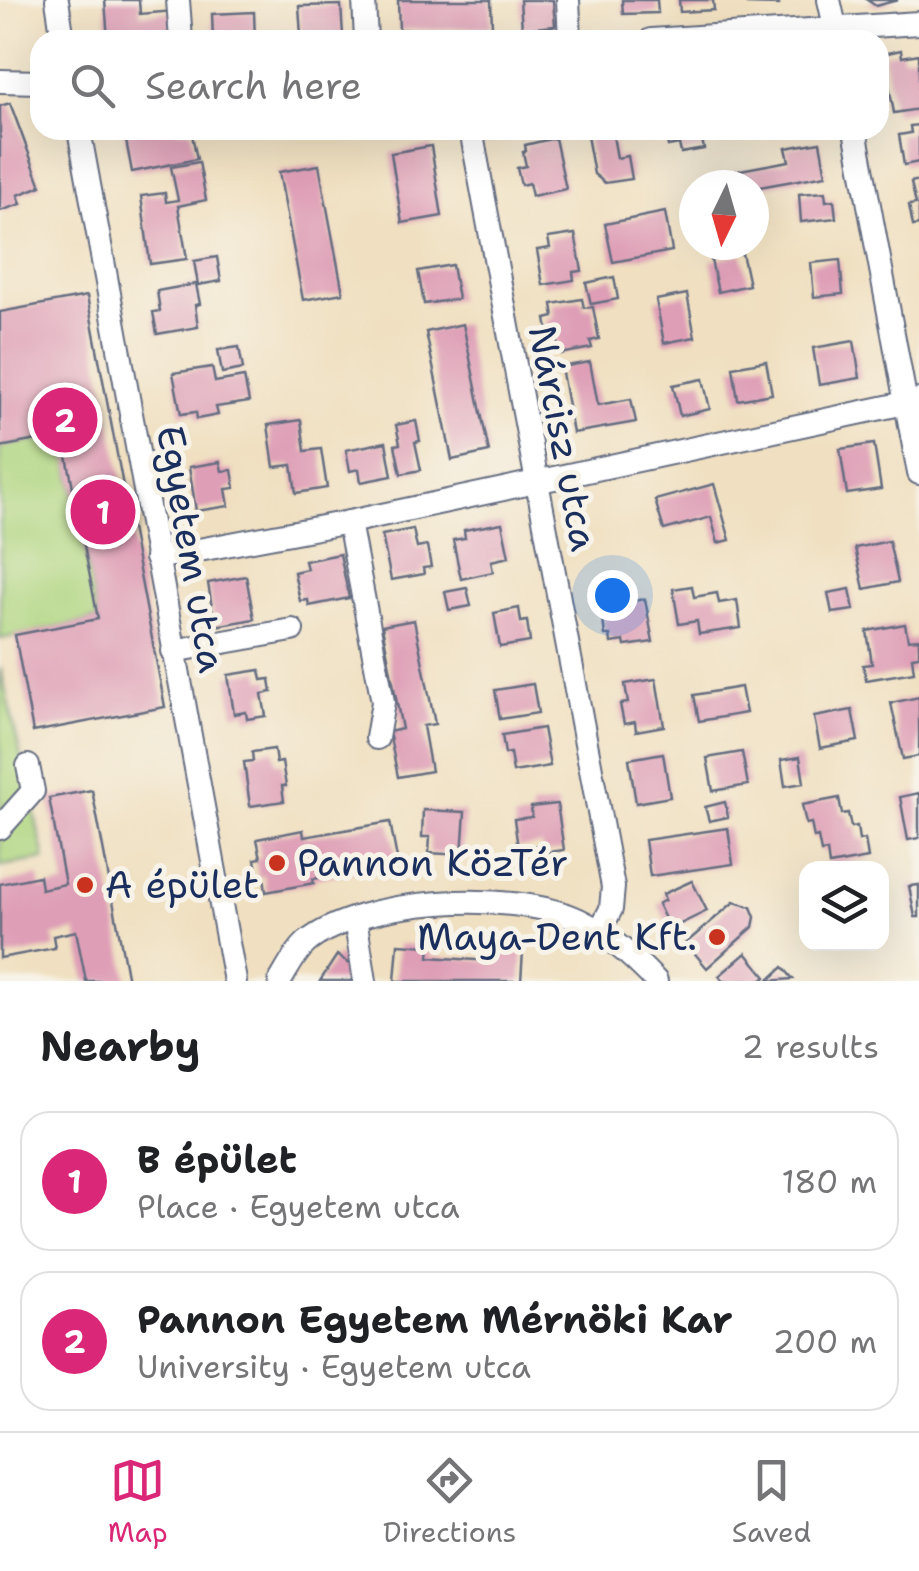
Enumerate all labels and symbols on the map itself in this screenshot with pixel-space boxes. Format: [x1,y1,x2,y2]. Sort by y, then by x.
north arrow [679,170,769,260]
street label: Nárcisz utca [517,321,610,555]
pin: 2 [32,382,98,458]
street label: Egyetem utca [145,422,238,677]
pin: 1 [70,474,136,550]
your location [587,570,638,621]
place label: Pannon KözTér [297,837,568,888]
marker: Pannon KözTér [266,852,288,874]
place label: A épület [105,859,259,910]
marker: A épület [74,874,96,896]
place label: Maya-Dent Kft. [417,911,697,962]
marker: Maya-Dent Kft. [706,926,728,948]

